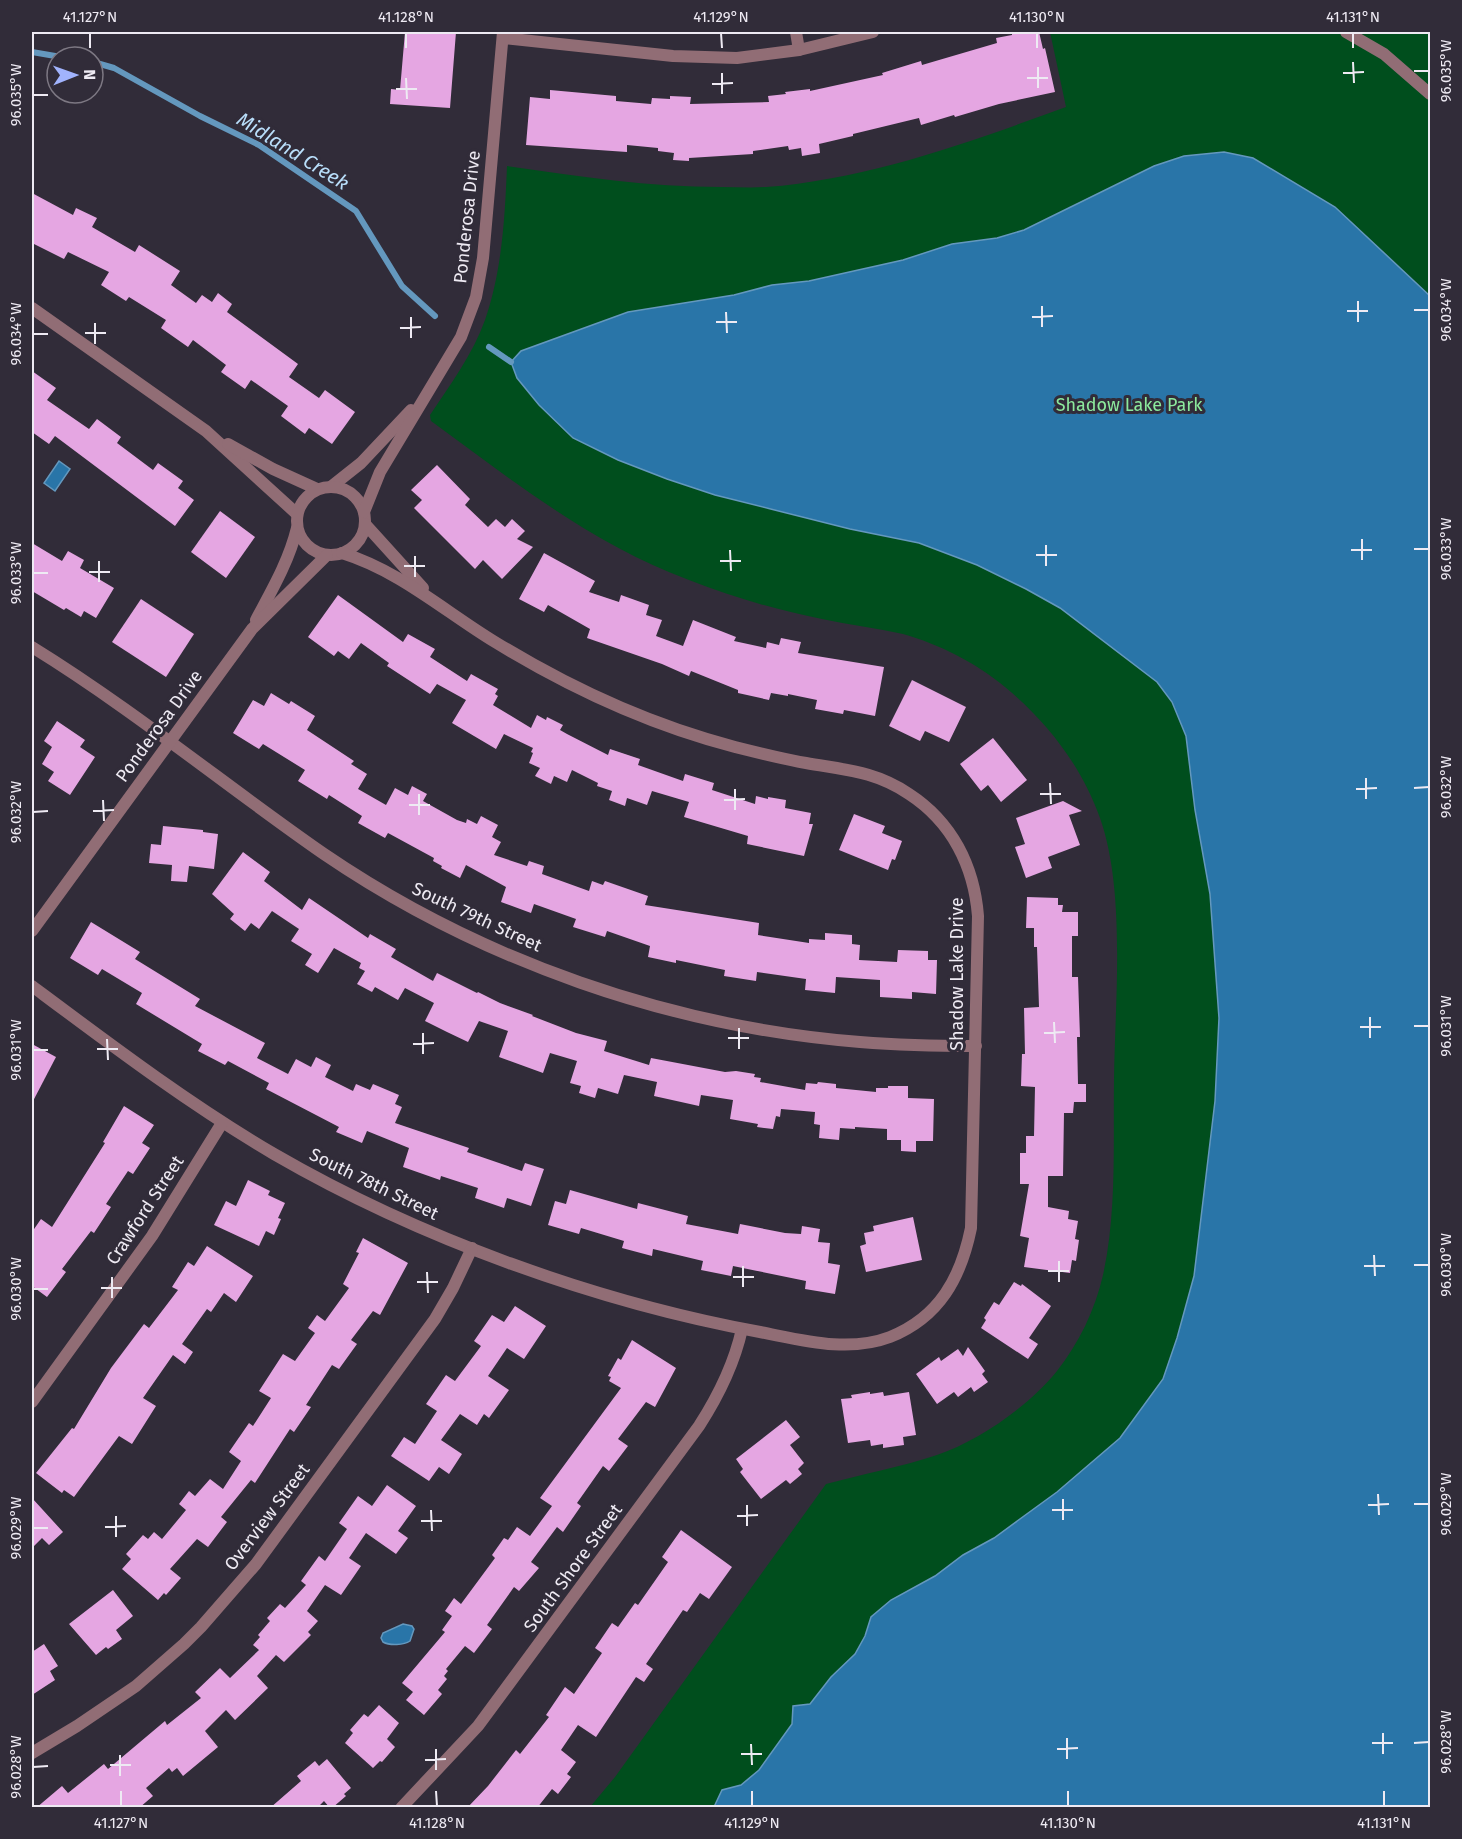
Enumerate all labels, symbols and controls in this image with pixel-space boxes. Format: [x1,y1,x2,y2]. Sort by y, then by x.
text: 41.127°N [63,8,117,26]
text: 41.128°N [378,8,434,26]
text: 41.129°N [693,8,749,26]
text: 41.130°N [1009,8,1065,26]
text: 41.131°N [1326,8,1380,26]
text: 96.035°W [1437,39,1455,102]
north arrow [45,45,105,105]
text: 96.035°W [7,63,25,126]
text: N [80,69,99,80]
water label: Midland Creek [233,107,354,195]
street label: Ponderosa Drive [449,149,485,285]
text: 96.034°W [1437,278,1455,342]
text: 96.034°W [7,302,25,366]
park label: Shadow Lake Park [1056,394,1203,416]
text: 96.033°W [1437,517,1455,580]
text: 96.033°W [7,541,25,604]
street label: Ponderosa Drive [111,666,207,786]
text: 96.032°W [1437,755,1455,818]
text: 96.032°W [7,780,25,843]
street label: South 79th Street [409,877,546,957]
street label: Shadow Lake Drive [946,897,968,1051]
text: 96.031°W [1437,995,1455,1057]
text: 96.031°W [7,1019,25,1081]
street label: South 78th Street [306,1143,443,1225]
street label: Crawford Street [101,1151,189,1269]
text: 96.030°W [1437,1233,1455,1297]
text: 96.030°W [7,1257,25,1321]
street label: Overview Street [220,1459,315,1575]
text: 96.029°W [1437,1472,1455,1535]
text: 96.029°W [7,1496,25,1559]
street label: South Shore Street [519,1499,627,1636]
text: 96.028°W [1437,1710,1455,1774]
text: 96.028°W [7,1735,25,1799]
text: 41.127°N [94,1814,148,1832]
text: 41.128°N [409,1814,465,1832]
text: 41.129°N [724,1814,780,1832]
text: 41.130°N [1040,1814,1096,1832]
text: 41.131°N [1357,1814,1411,1832]

